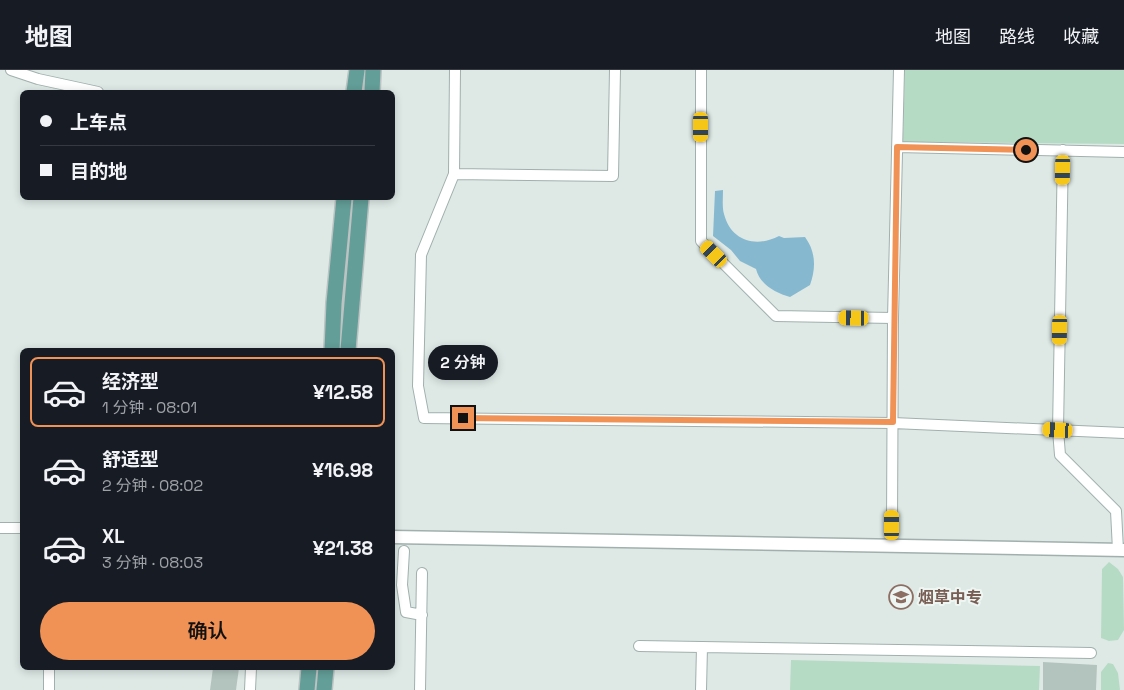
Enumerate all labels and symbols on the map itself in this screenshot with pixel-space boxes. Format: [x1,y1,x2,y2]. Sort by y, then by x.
car [693,112,708,142]
route start [1015,139,1037,161]
car [1055,155,1070,185]
car [698,238,729,270]
car [838,310,869,326]
car [1052,315,1067,345]
callout: 2 分钟 [428,346,498,380]
route end [452,407,474,429]
car [1042,422,1073,438]
car [884,510,899,540]
school or university icon: 烟草中专 [888,584,914,610]
place label: 烟草中专 [918,587,982,608]

